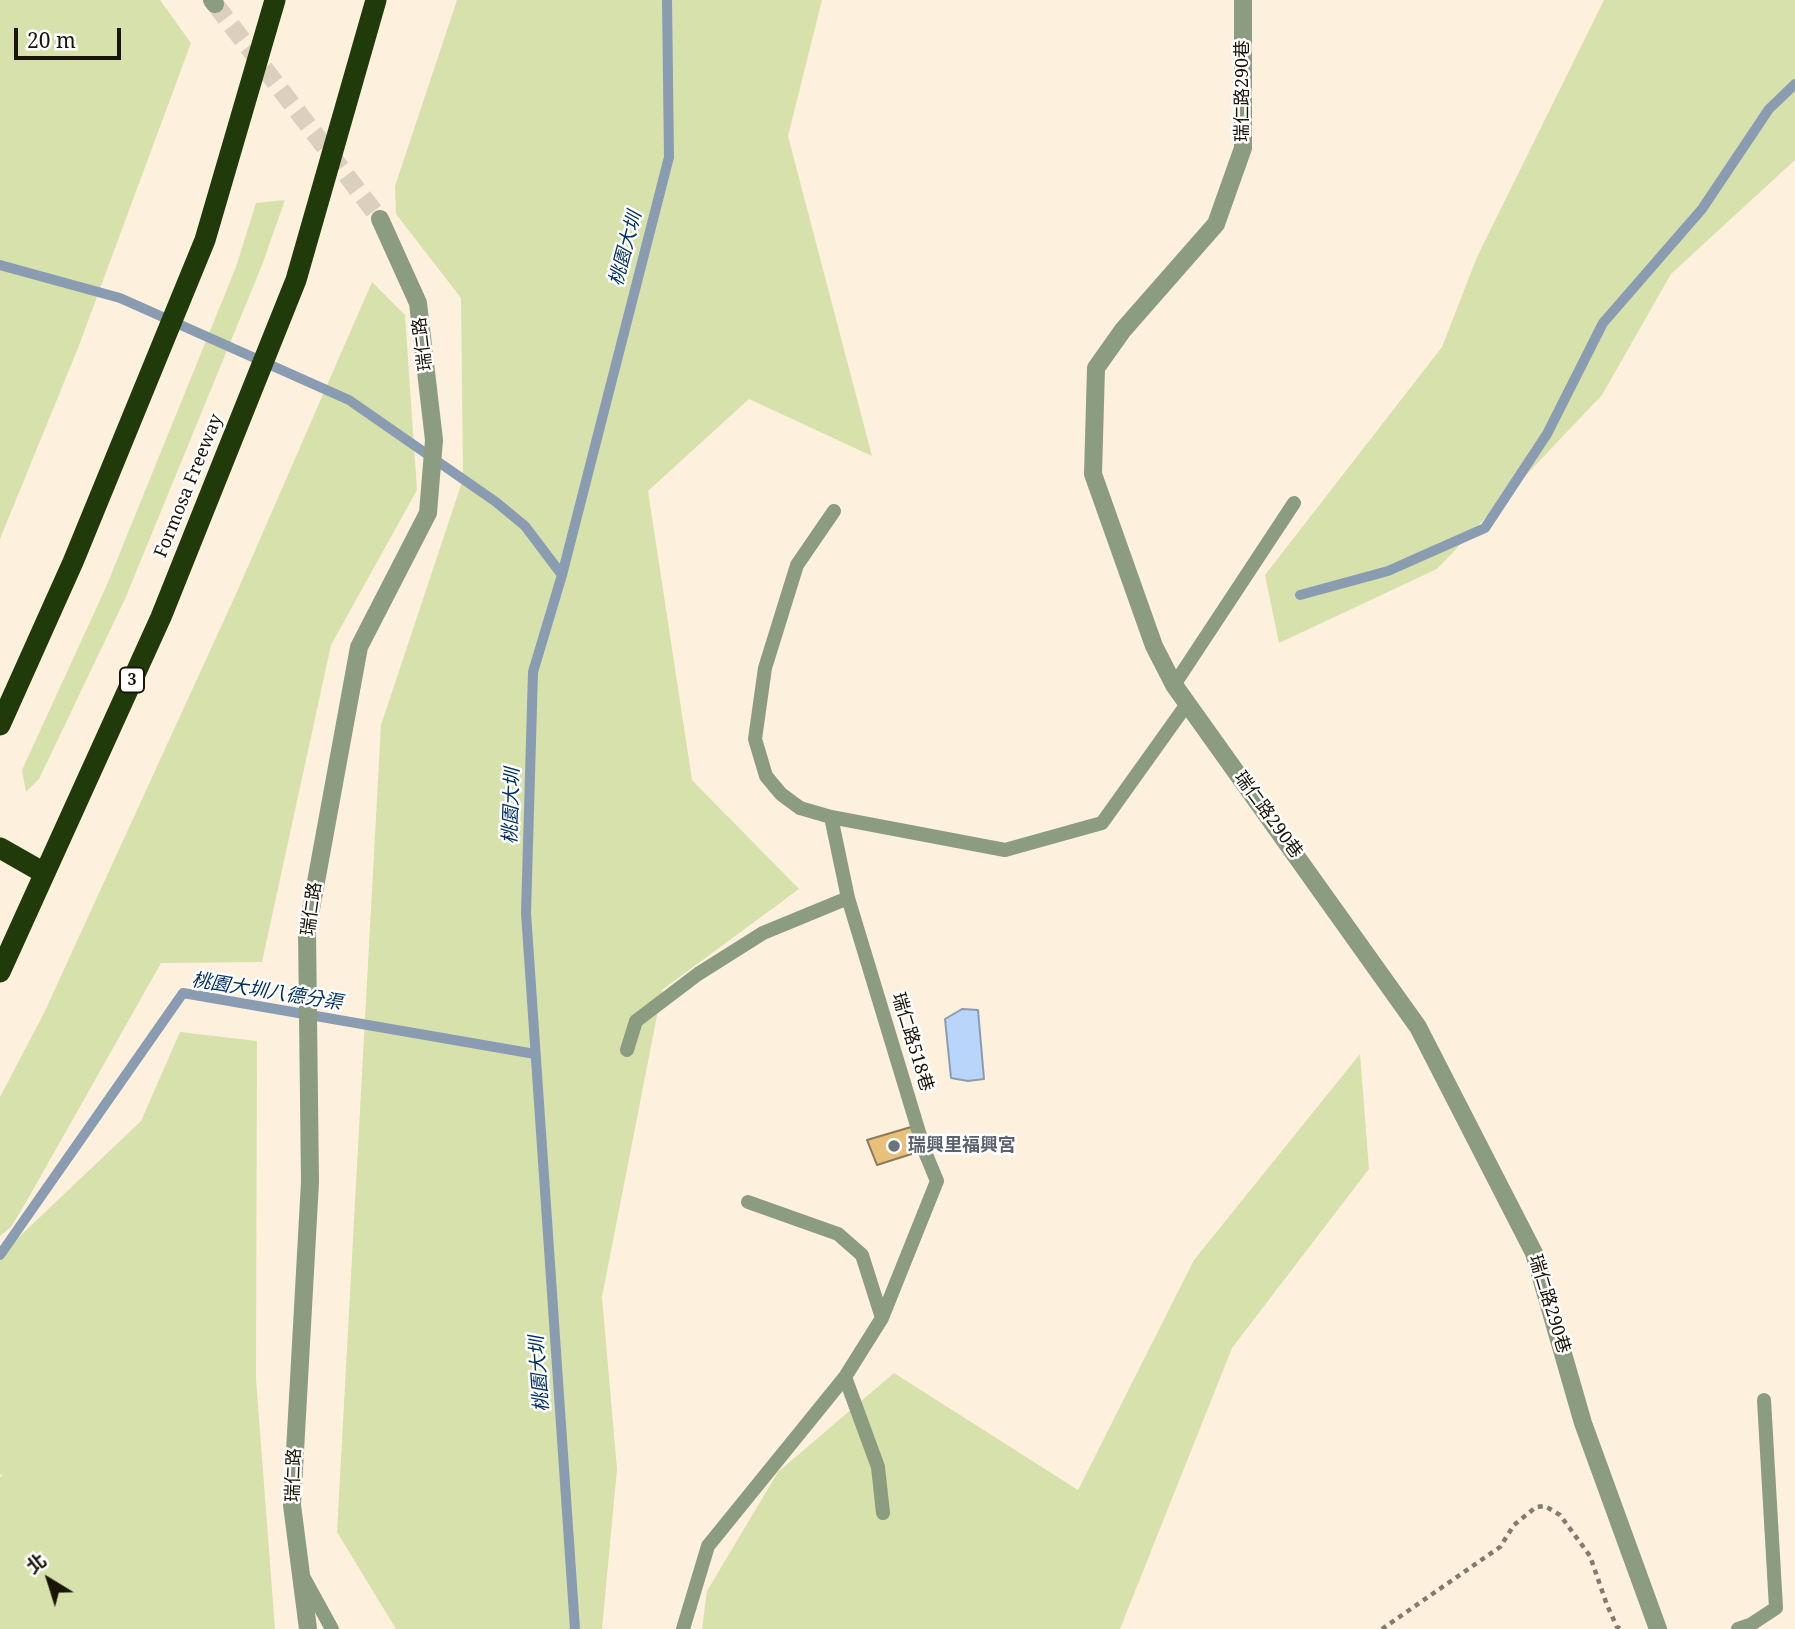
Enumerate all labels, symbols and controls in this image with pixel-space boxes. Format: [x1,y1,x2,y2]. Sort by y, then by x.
scale bar [18,14,124,58]
text: 20 m [27,26,76,54]
street label: 瑞仁路290巷 [1232,40,1254,142]
water label: 桃園大圳 [605,209,647,289]
street label: 瑞仁路 [409,316,437,372]
street label: Formosa Freeway [150,411,228,561]
road number: 3 [120,667,144,692]
street label: 瑞仁路290巷 [1229,767,1307,863]
water label: 桃園大圳 [499,768,525,844]
street label: 瑞仁路 [298,881,326,937]
water label: 桃園大圳八德分渠 [190,969,344,1015]
street label: 瑞仁路518巷 [887,990,937,1094]
place label: 瑞興里福興宮 [908,1135,1016,1157]
marker: 瑞興里福興宮 [886,1138,902,1154]
street label: 瑞仁路290巷 [1524,1252,1574,1356]
water label: 桃園大圳 [526,1335,554,1413]
street label: 瑞仁路 [282,1448,306,1502]
north arrow [14,1545,84,1615]
text: 北 [21,1547,52,1580]

